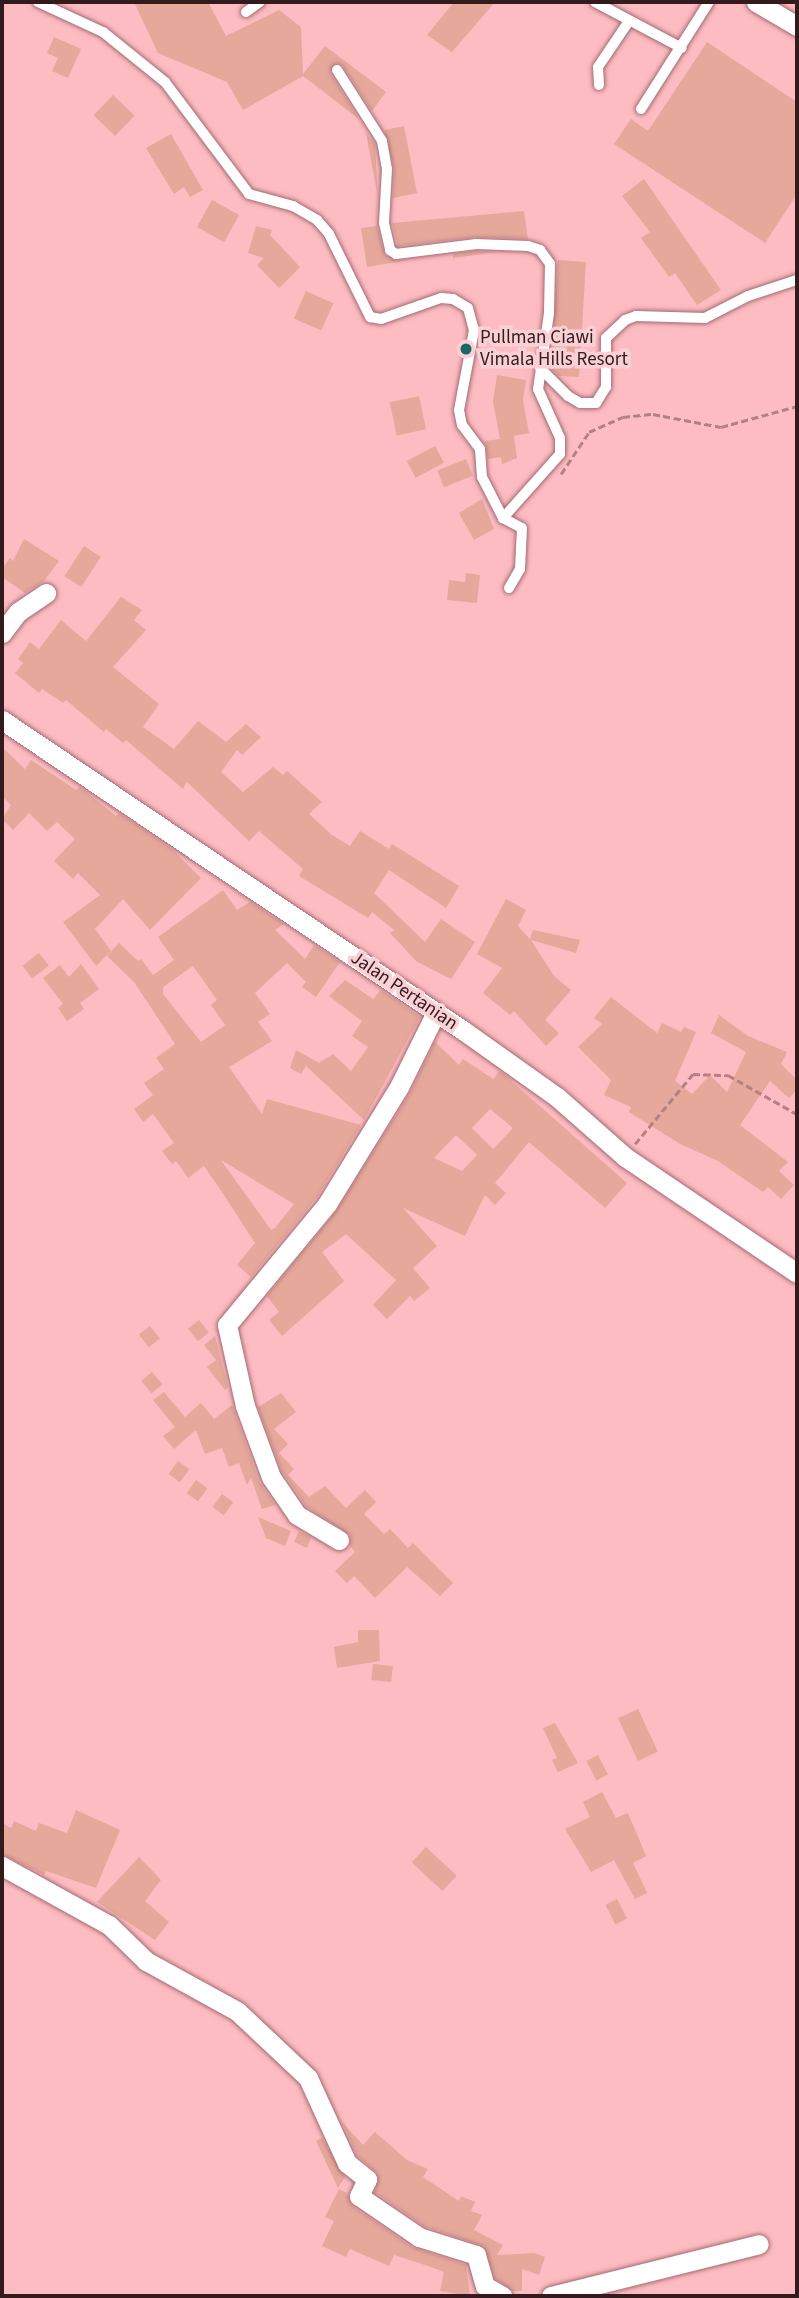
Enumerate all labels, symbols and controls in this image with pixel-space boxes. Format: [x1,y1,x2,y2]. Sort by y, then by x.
place label: Pullman Ciawi Vimala Hills Resort [480,327,628,371]
marker: Pullman Ciawi Vimala Hills Resort [458,341,474,357]
street label: Jalan Pertanian [346,947,462,1035]

